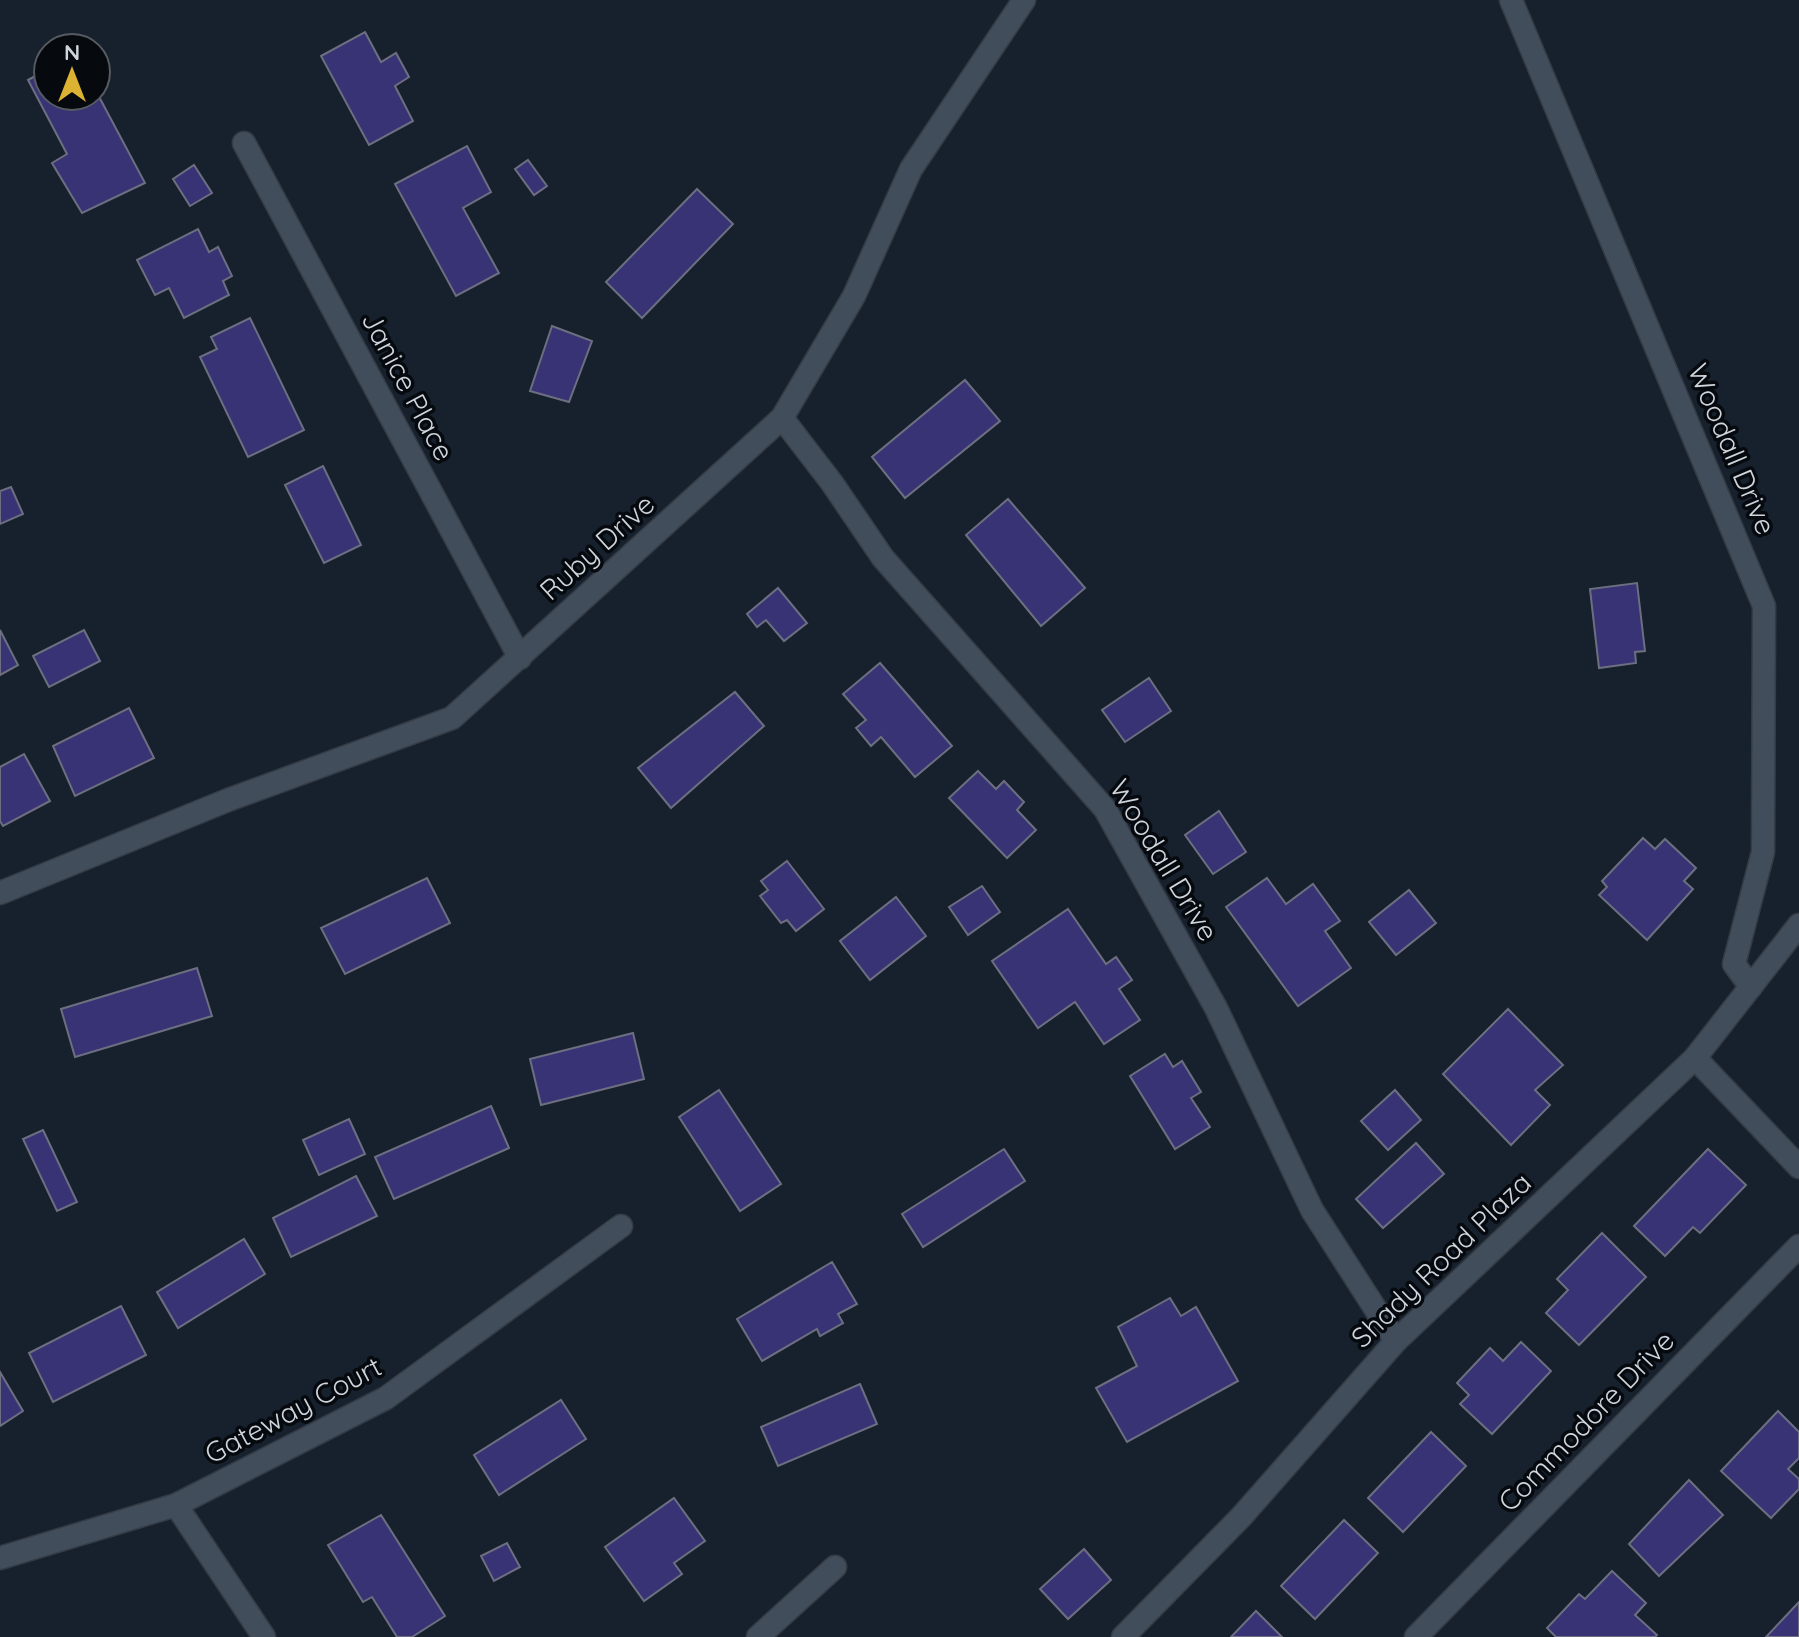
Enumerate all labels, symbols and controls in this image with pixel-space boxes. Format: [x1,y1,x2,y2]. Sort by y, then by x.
north arrow [32,32,112,112]
text: N [64,38,80,66]
street label: Janice Place [355,305,462,466]
street label: Woodall Drive [1681,358,1784,540]
street label: Ruby Drive [532,486,661,607]
street label: Woodall Drive [1102,773,1226,947]
street label: Shady Road Plaza [1343,1165,1538,1354]
street label: Commodore Drive [1490,1323,1681,1518]
street label: Gateway Court [198,1348,387,1471]

